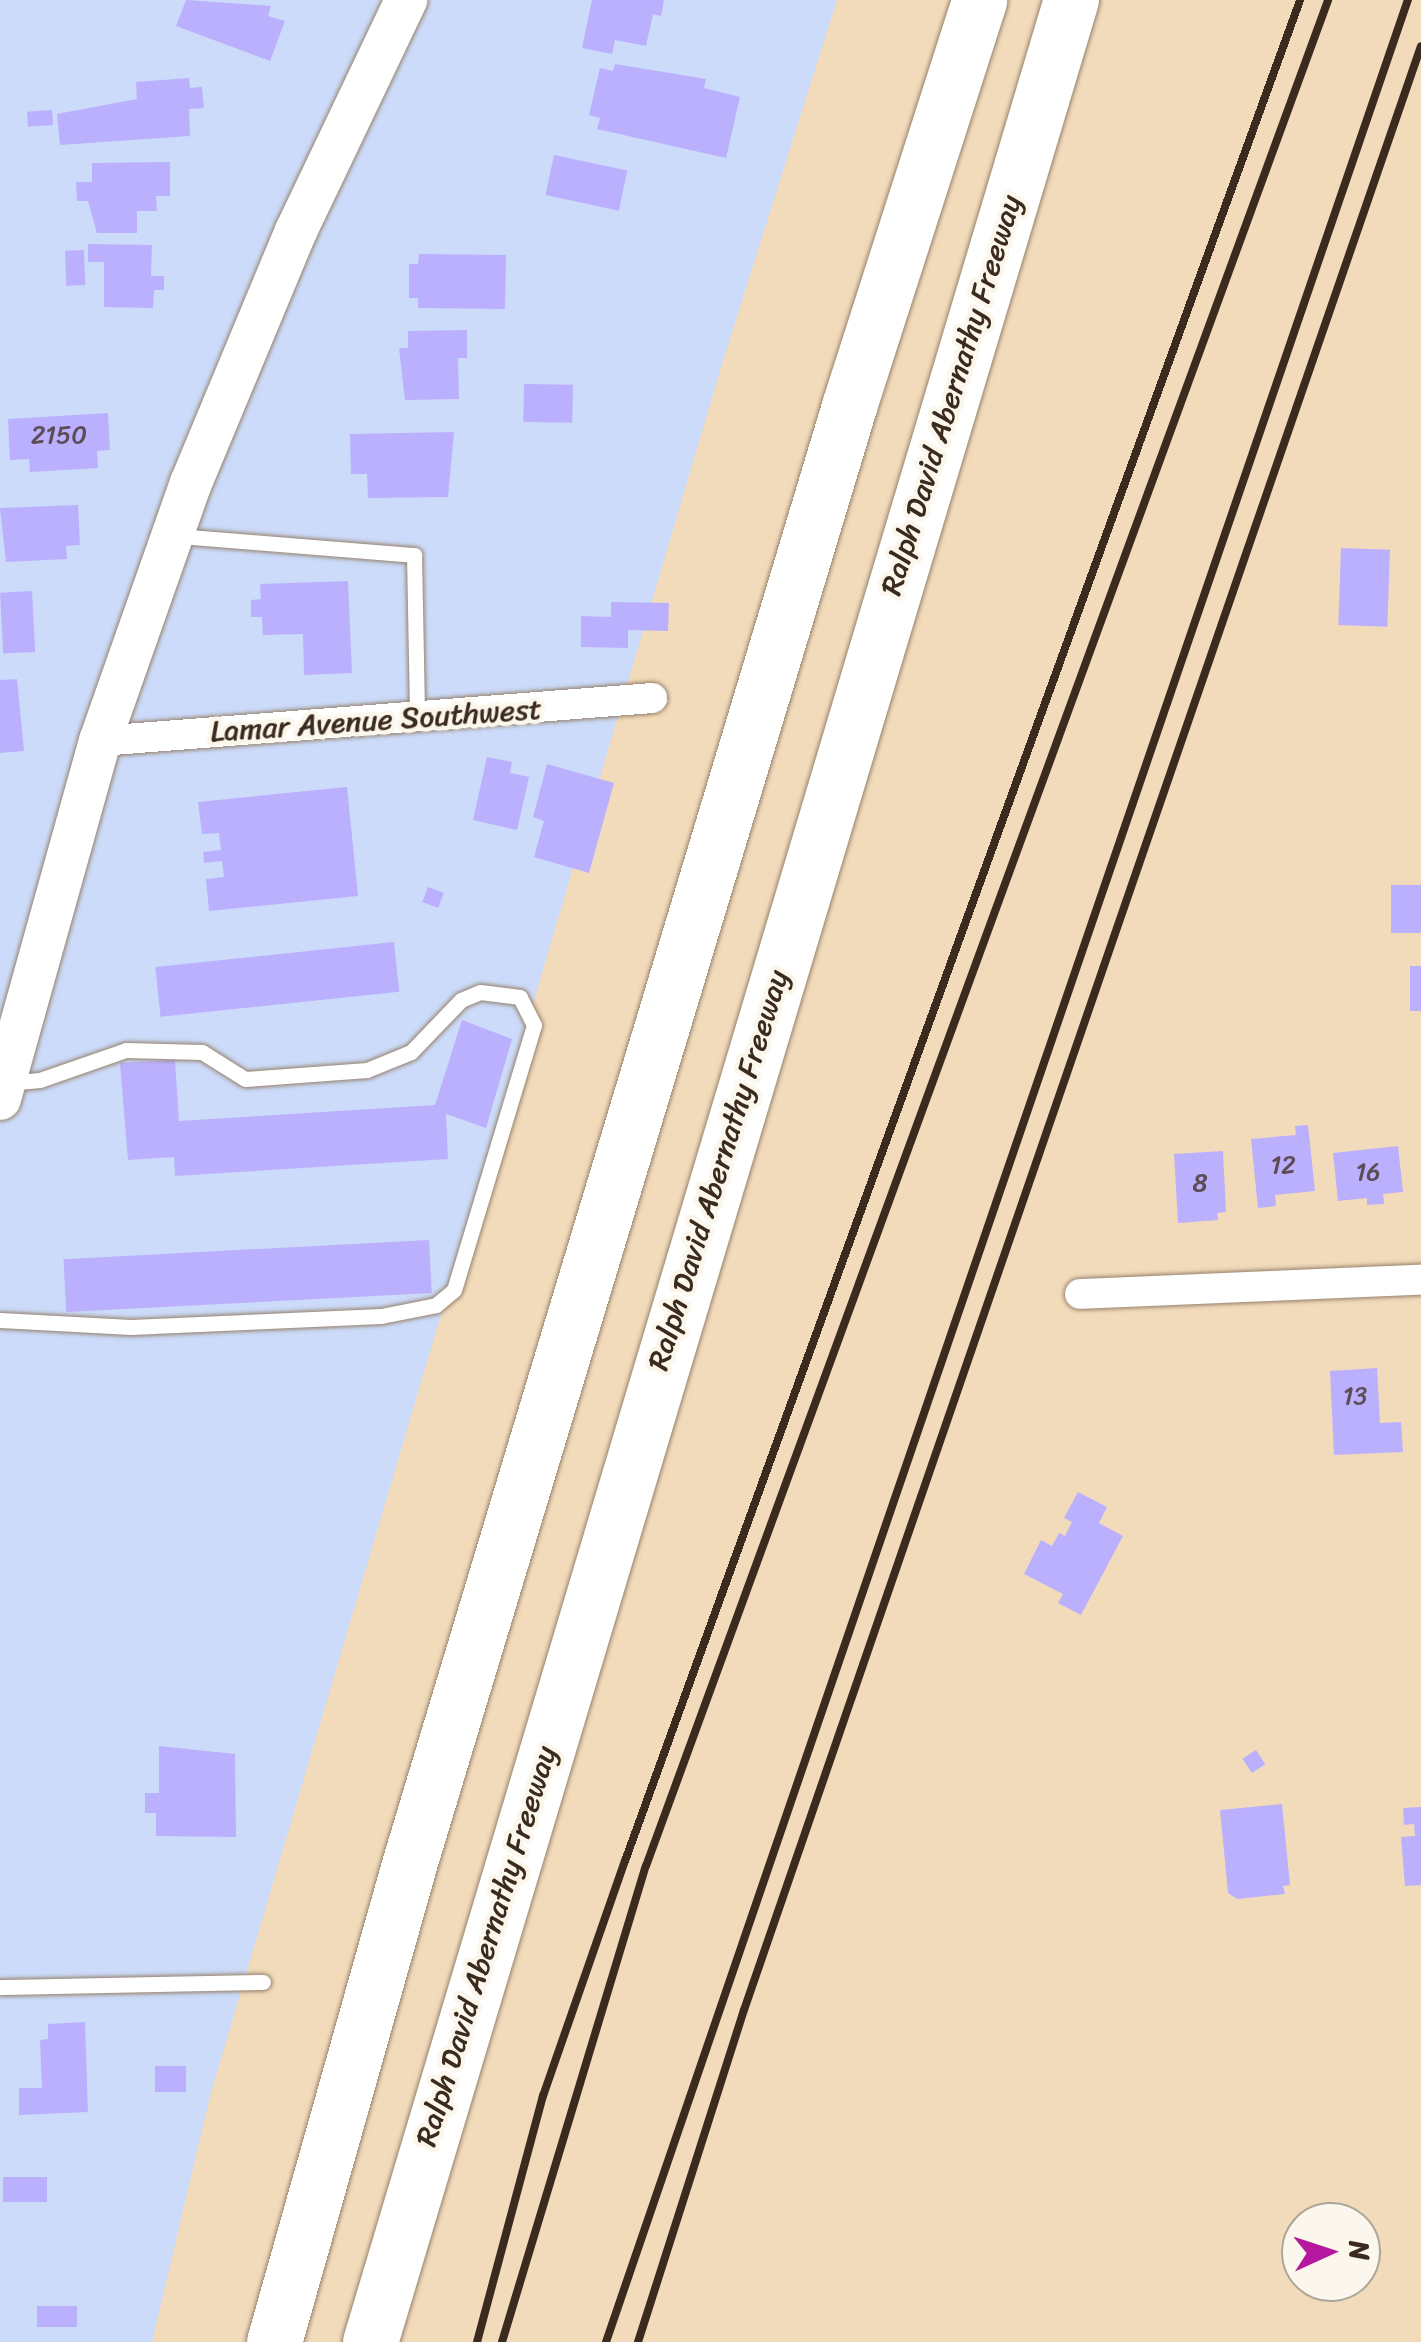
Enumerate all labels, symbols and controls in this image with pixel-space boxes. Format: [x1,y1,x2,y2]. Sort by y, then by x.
street label: Ralph David Abernathy Freeway [873,190,1029,600]
house number: 2150 [31,420,87,450]
street label: Lamar Avenue Southwest [209,690,543,750]
street label: Ralph David Abernathy Freeway [640,965,796,1375]
house number: 12 [1270,1150,1296,1180]
house number: 16 [1356,1157,1380,1187]
house number: 8 [1192,1168,1208,1198]
house number: 13 [1343,1381,1367,1411]
street label: Ralph David Abernathy Freeway [408,1741,564,2151]
north arrow [1281,2202,1381,2302]
text: N [1334,2240,1384,2261]

